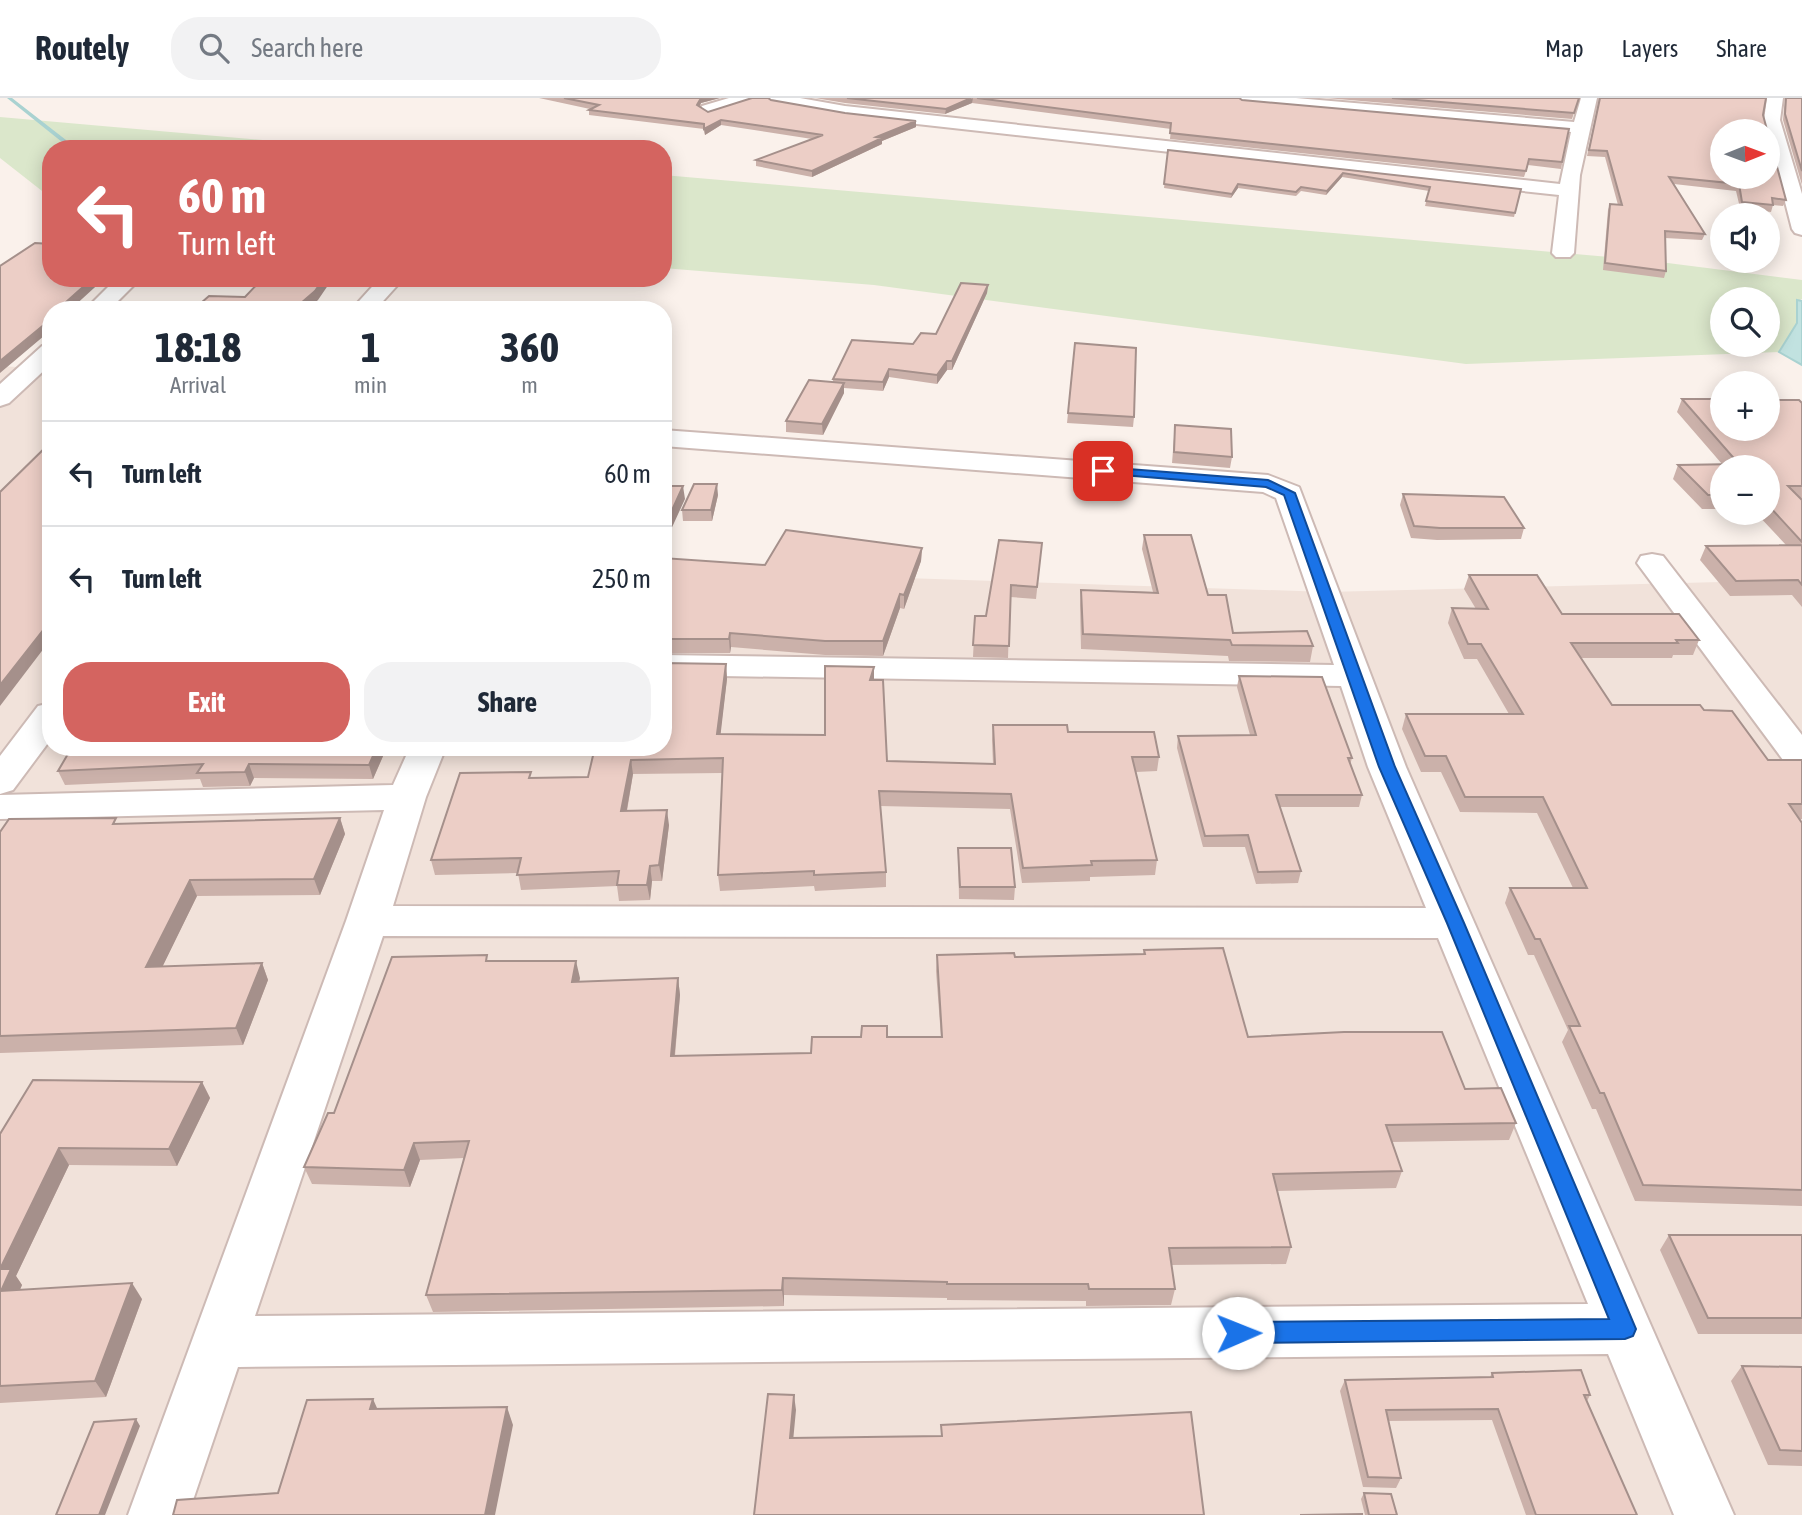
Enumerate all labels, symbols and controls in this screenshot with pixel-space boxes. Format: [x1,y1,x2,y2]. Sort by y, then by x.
search box [171,17,661,80]
text: Routely [35,29,129,67]
icon: search [195,29,233,67]
text: Search here [251,33,363,63]
text: Map [1545,35,1584,62]
text: Layers [1622,35,1678,62]
text: Share [1716,35,1767,62]
north arrow [1710,119,1780,189]
map controls [1710,119,1780,525]
text: 60 m [178,167,266,223]
icon: left [63,168,154,259]
button: sound [1710,203,1780,273]
text: Turn left [178,225,276,262]
button: search [1710,287,1780,357]
text: 18:18 [155,323,241,371]
text: 1 [361,323,380,371]
text: 360 [500,323,559,371]
button: + [1710,371,1780,441]
text: Arrival [170,372,226,398]
text: min [354,372,387,398]
text: m [521,372,538,398]
pin [1073,441,1133,501]
icon: arrive [1084,452,1122,490]
icon: left [63,455,101,493]
button: − [1710,455,1780,525]
text: Turn left [122,459,202,489]
text: 60 m [604,459,651,489]
icon: left [63,560,101,598]
text: Turn left [122,564,202,594]
text: 250 m [592,564,651,594]
button: Exit [63,662,350,742]
button: Share [364,662,651,742]
position arrow [1201,1296,1275,1370]

